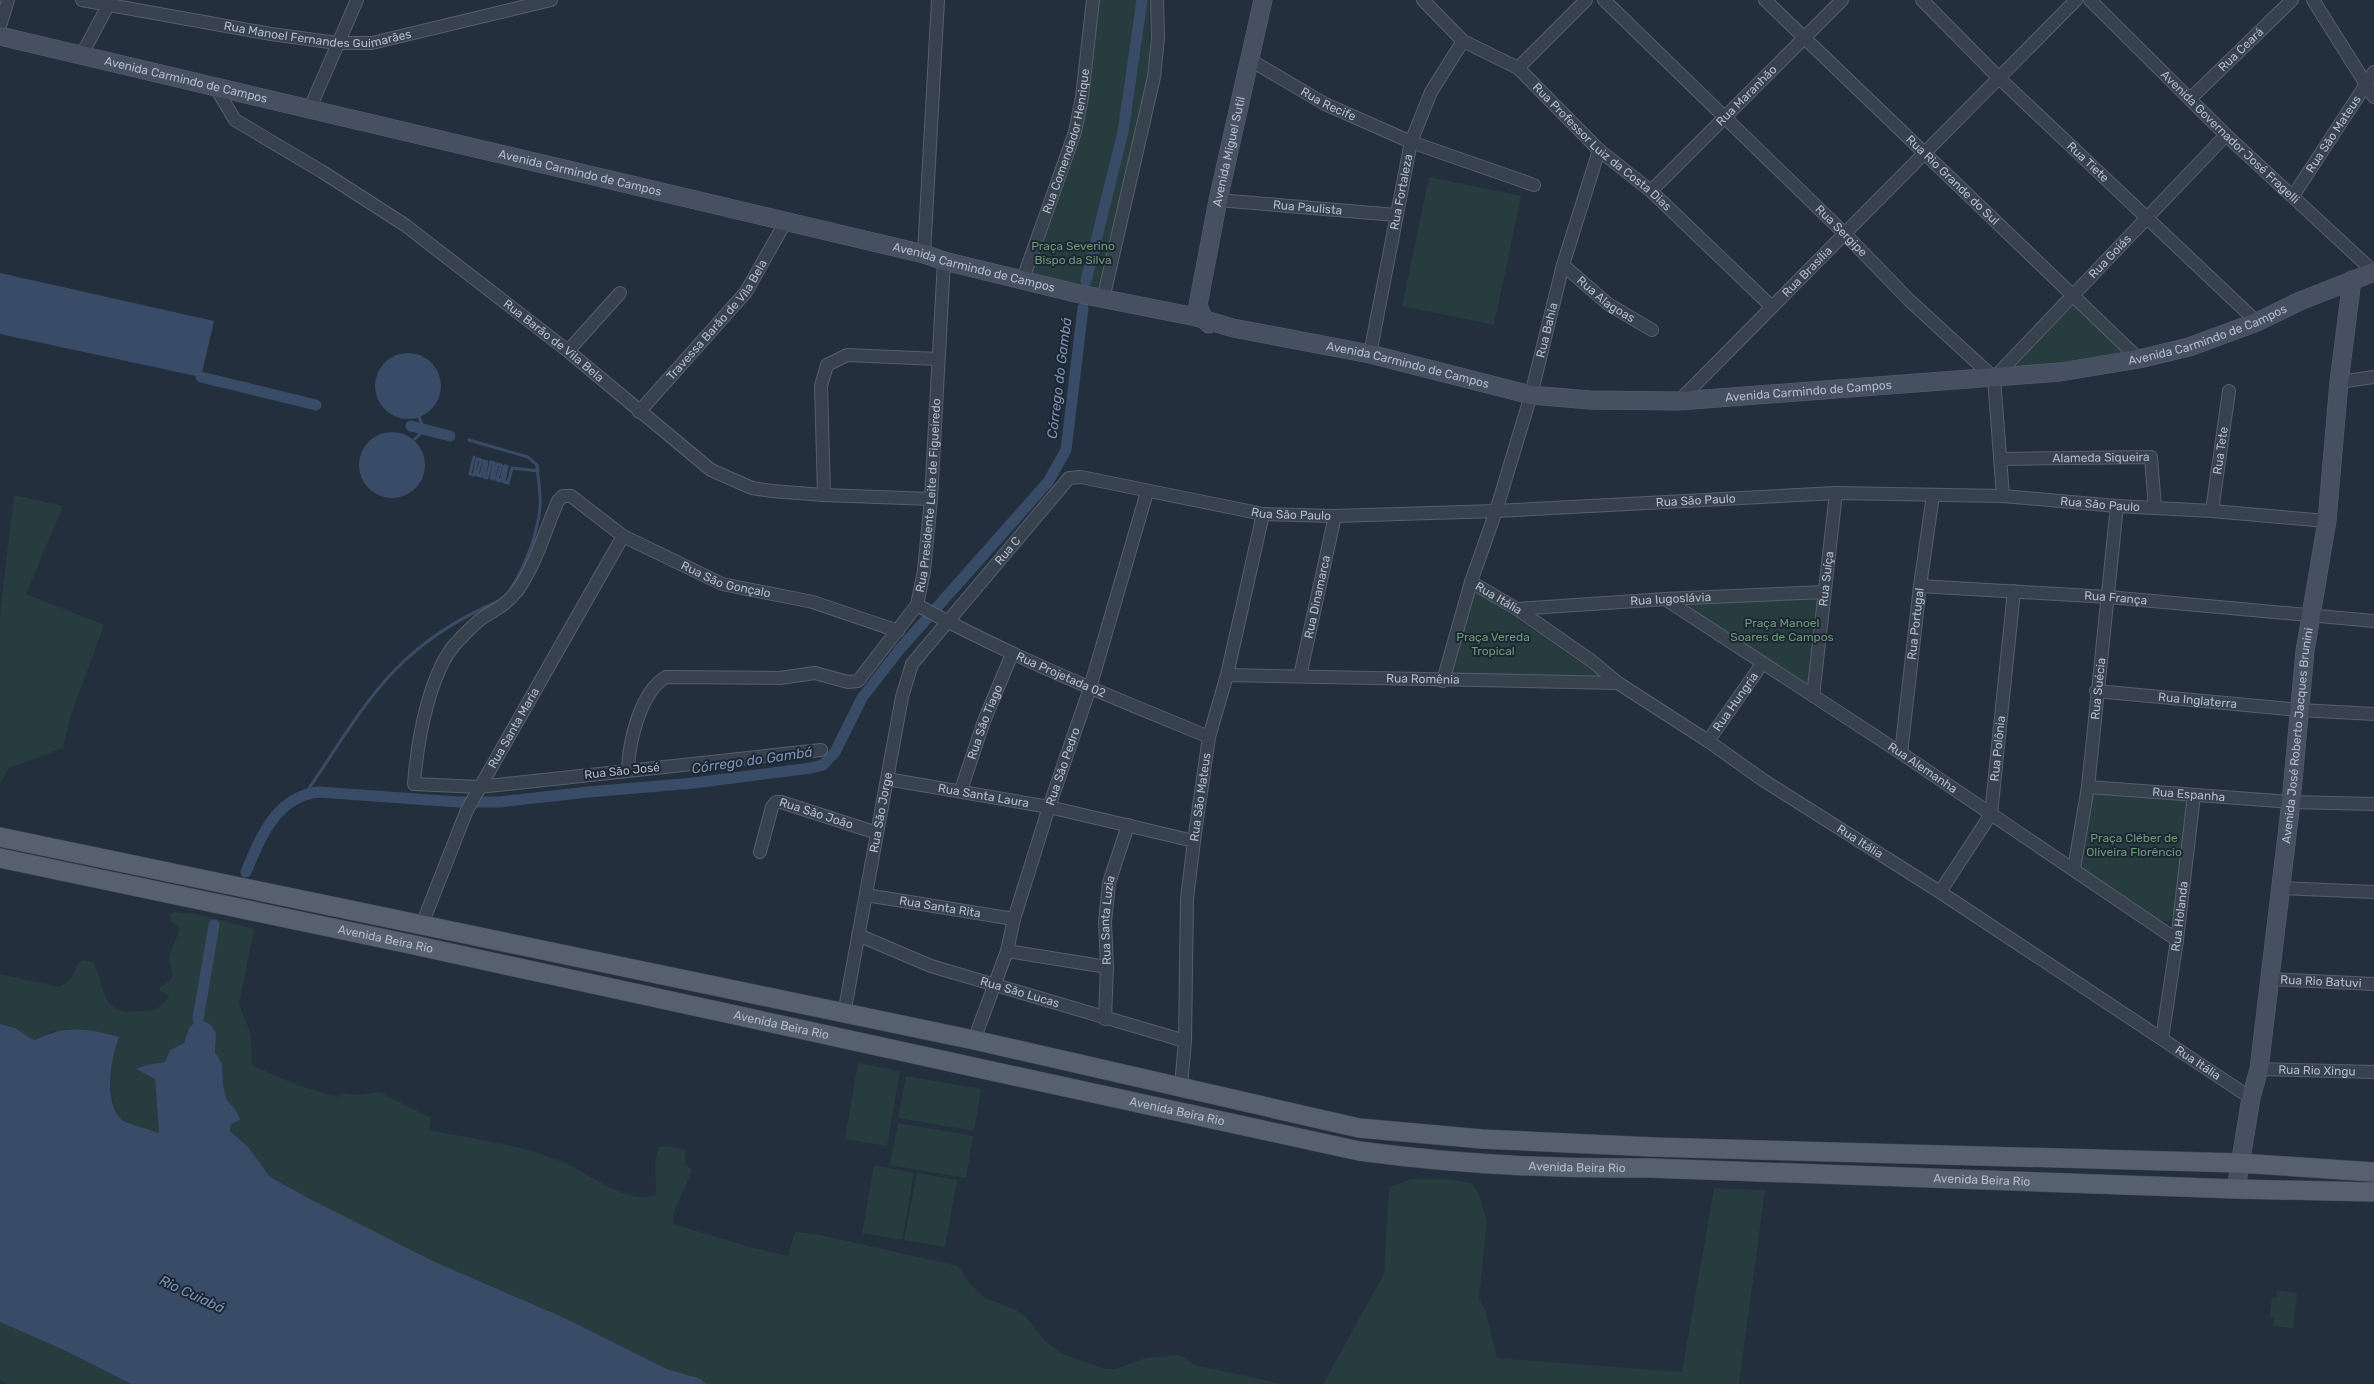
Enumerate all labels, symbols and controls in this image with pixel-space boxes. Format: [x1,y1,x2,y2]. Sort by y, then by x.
street label: Rua Manoel Fernandes Guimarães [223,19,413,50]
street label: Rua Ceará [2216,25,2266,74]
street label: Avenida Carmindo de Campos [103,54,269,106]
street label: Rua Maranhão [1713,62,1780,129]
street label: Rua Comendador Henrique [1040,67,1092,216]
street label: Avenida Governador José Fragelli [2158,67,2302,206]
street label: Rua Professor Luiz da Costa Dias [1530,80,1674,214]
street label: Rua Recife [1298,84,1358,124]
street label: Rua São Mateus [2303,93,2364,175]
street label: Avenida Miguel Sutil [1210,95,1248,208]
street label: Rua Rio Grande do Sul [1903,132,2002,228]
street label: Rua Tiete [2064,139,2112,185]
street label: Avenida Carmindo de Campos [497,147,663,199]
street label: Rua Fortaleza [1387,153,1415,231]
street label: Rua Paulista [1273,198,1343,217]
street label: Rua Sergipe [1812,202,1870,260]
street label: Rua Goiás [2086,232,2134,281]
park label: Praça Severino Bispo da Silva [1031,239,1115,267]
street label: Avenida Carmindo de Campos [891,240,1056,295]
street label: Rua Brasília [1779,244,1835,300]
street label: Travessa Barão de Vila Bela [664,257,770,383]
street label: Rua Alagoas [1574,273,1637,325]
street label: Rua Barão de Vila Bela [501,297,607,385]
street label: Rua Bahia [1533,301,1560,359]
street label: Avenida Carmindo de Campos [2127,302,2289,368]
water label: Córrego do Gambá [1044,316,1075,440]
street label: Avenida Carmindo de Campos [1325,339,1491,391]
street label: Avenida Carmindo de Campos [1725,378,1892,404]
street label: Rua Presidente Leite de Figueiredo [913,398,943,594]
street label: Rua Tete [2210,425,2231,476]
street label: Alameda Siqueira [2052,450,2150,465]
street label: Rua São Paulo [1655,491,1736,510]
street label: Rua São Paulo [2060,494,2140,514]
street label: Rua São Paulo [1250,505,1331,523]
street label: Rua C [992,534,1024,568]
street label: Rua Suíça [1816,550,1836,607]
street label: Rua Dinamarca [1301,554,1333,640]
street label: Rua São Gonçalo [679,558,772,600]
street label: Rua Itália [1473,579,1525,617]
street label: Rua Portugal [1905,587,1927,661]
street label: Rua França [2084,589,2148,607]
street label: Rua Iugoslávia [1630,590,1711,608]
park label: Praça Manoel Soares de Campos [1730,616,1834,644]
street label: Avenida José Roberto Jacques Brunini [2279,626,2316,844]
park label: Praça Vereda Tropical [1456,630,1530,658]
street label: Rua Projetada 02 [1014,649,1108,700]
street label: Rua Suécia [2088,657,2108,720]
street label: Rua Hungria [1710,669,1761,734]
street label: Rua Romênia [1386,671,1460,687]
street label: Rua São Tiago [965,683,1005,761]
street label: Rua Santa Maria [485,685,542,771]
street label: Rua Inglaterra [2158,690,2238,711]
street label: Rua Polônia [1987,715,2008,782]
street label: Rua São Pedro [1043,725,1083,807]
street label: Rua Alemanha [1885,739,1960,796]
water label: Córrego do Gambá [690,744,814,777]
street label: Rua São Mateus [1187,752,1214,842]
street label: Rua São José [584,760,661,782]
street label: Rua São Jorge [867,771,895,854]
street label: Rua Santa Laura [937,781,1030,810]
street label: Rua Espanha [2152,785,2226,804]
street label: Rua São João [778,795,855,832]
street label: Rua Itália [1834,822,1886,861]
park label: Praça Cléber de Oliveira Florêncio [2086,831,2182,859]
street label: Rua Santa Luzia [1098,874,1118,965]
street label: Rua Holanda [2168,880,2191,952]
street label: Rua Santa Rita [898,894,982,921]
street label: Avenida Beira Rio [337,922,435,956]
street label: Rua Rio Batuvi [2280,973,2362,990]
street label: Rua São Lucas [979,974,1061,1011]
street label: Avenida Beira Rio [732,1008,830,1042]
street label: Rua Itália [2173,1043,2223,1083]
street label: Rua Rio Xingu [2278,1063,2356,1079]
street label: Avenida Beira Rio [1128,1094,1226,1129]
street label: Avenida Beira Rio [1528,1159,1626,1175]
street label: Avenida Beira Rio [1933,1171,2031,1189]
water label: Rio Cuiabá [156,1272,227,1317]

